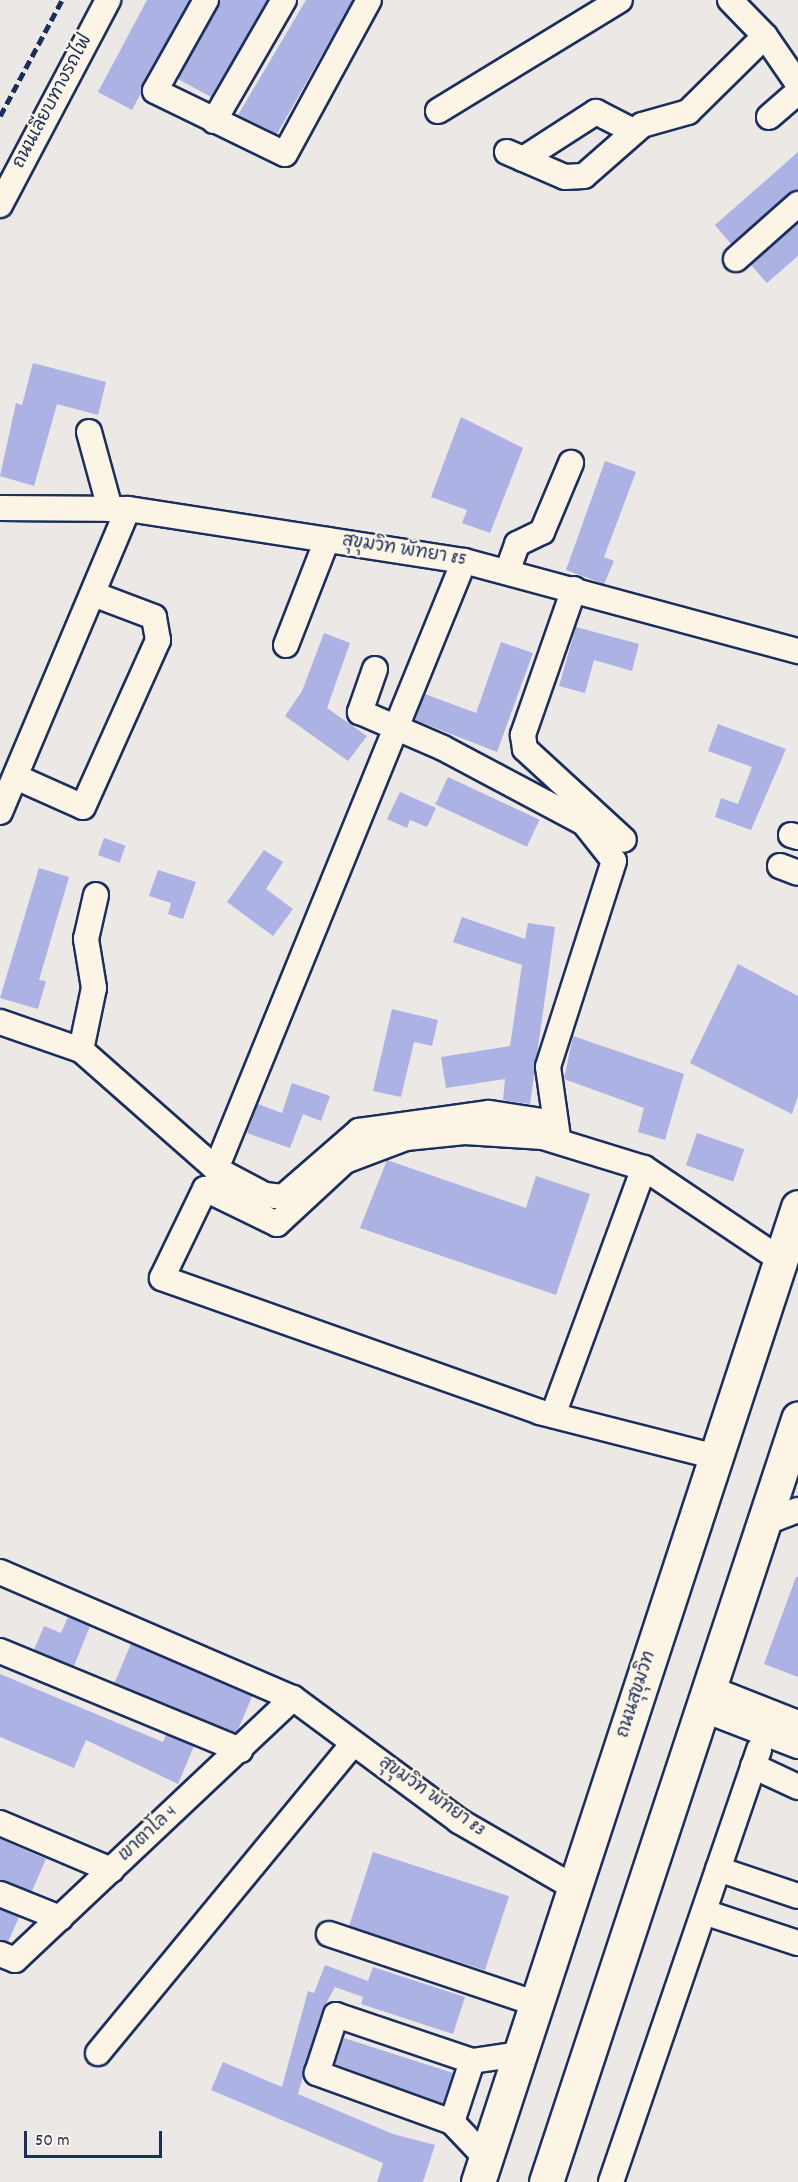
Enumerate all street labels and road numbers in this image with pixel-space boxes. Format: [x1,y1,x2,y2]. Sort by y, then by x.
street label: ถนนเลียบทางรถไฟ [10,31,98,173]
street label: สุขุมวิท พัทยา 85 [340,532,468,572]
street label: ถนนสุขุมวิท [614,1649,662,1741]
street label: สุขุมวิท พัทยา 83 [374,1753,488,1843]
street label: เขาตาโล 4 [115,1802,183,1868]

